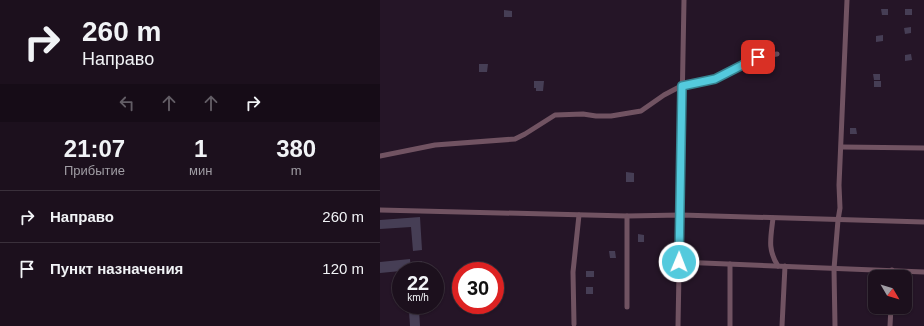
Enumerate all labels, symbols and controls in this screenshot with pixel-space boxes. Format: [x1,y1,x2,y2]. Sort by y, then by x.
icon: right [16,16,68,68]
text: 260 m [82,16,161,47]
pin [741,40,775,74]
icon: arrive [747,46,769,68]
text: Направо [82,49,154,69]
icon: left [116,92,138,114]
icon: ahead [158,92,180,114]
icon: ahead [200,92,222,114]
icon: right [242,92,264,114]
text: 21:07 [64,135,125,162]
text: 1 [194,135,207,162]
text: 380 [276,135,316,162]
text: Прибытие [64,163,125,178]
text: мин [189,163,212,178]
text: m [291,163,302,178]
icon: right [16,206,38,228]
text: Направо [50,208,114,225]
text: 260 m [322,208,364,225]
position arrow [658,241,700,283]
icon: arrive [16,258,38,280]
text: Пункт назначения [50,260,183,277]
text: 120 m [322,260,364,277]
speed limit sign: 30 [452,262,504,314]
north arrow [868,270,912,314]
map controls [868,270,912,314]
text: 22 [407,272,429,294]
text: km/h [407,292,429,303]

